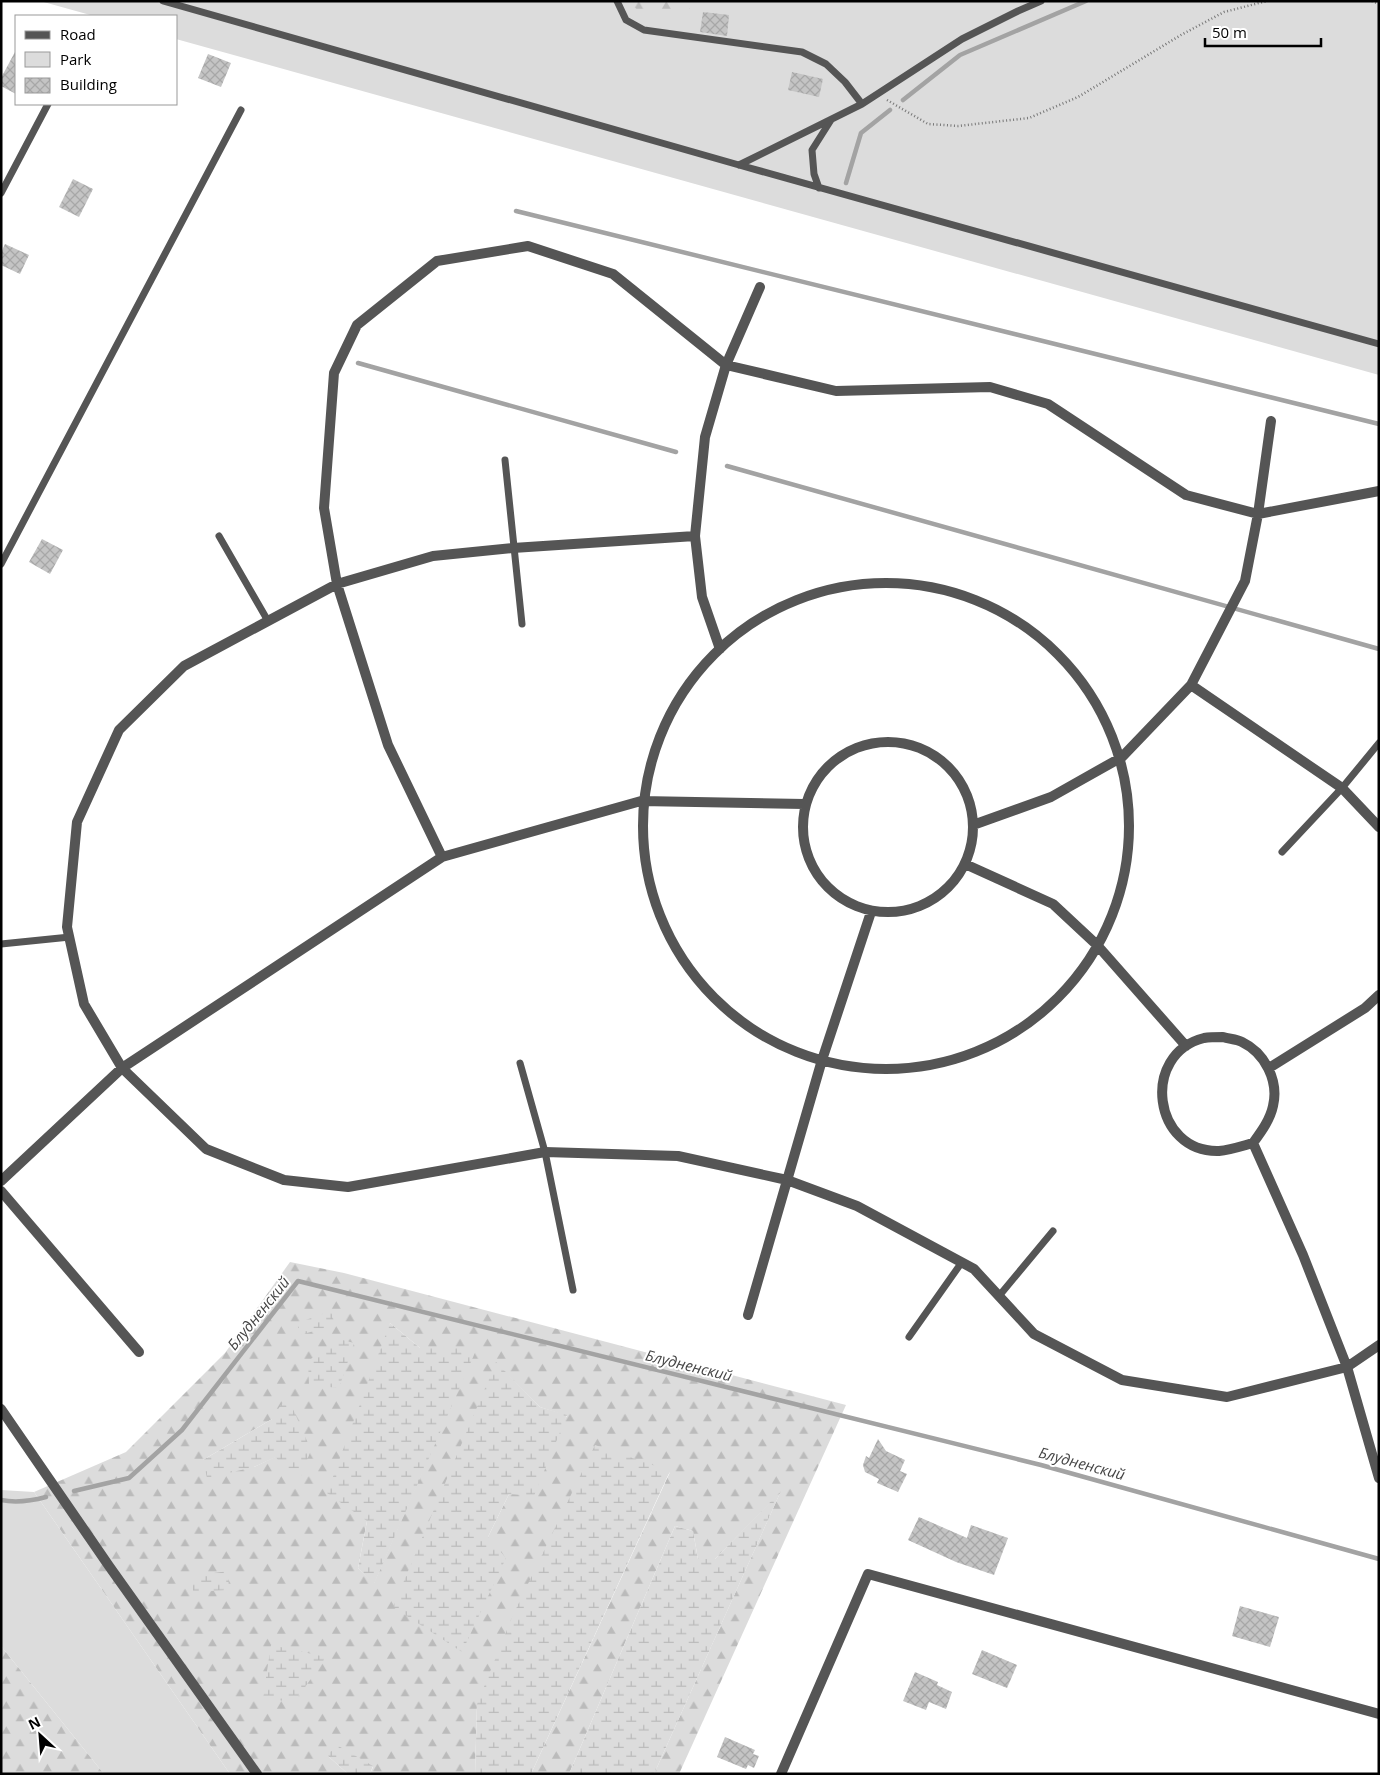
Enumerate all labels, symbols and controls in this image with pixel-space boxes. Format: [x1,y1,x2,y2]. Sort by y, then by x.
legend [15,15,178,105]
scale bar [1205,15,1321,47]
text: 50 m [1212,22,1247,42]
text: Road [60,24,96,44]
text: Park [60,49,91,69]
text: Building [60,74,117,94]
water label: Блудненский [222,1272,294,1354]
water label: Блудненский [644,1345,735,1386]
water label: Блудненский [1037,1442,1128,1484]
north arrow [15,1710,65,1760]
text: N [25,1712,43,1734]

